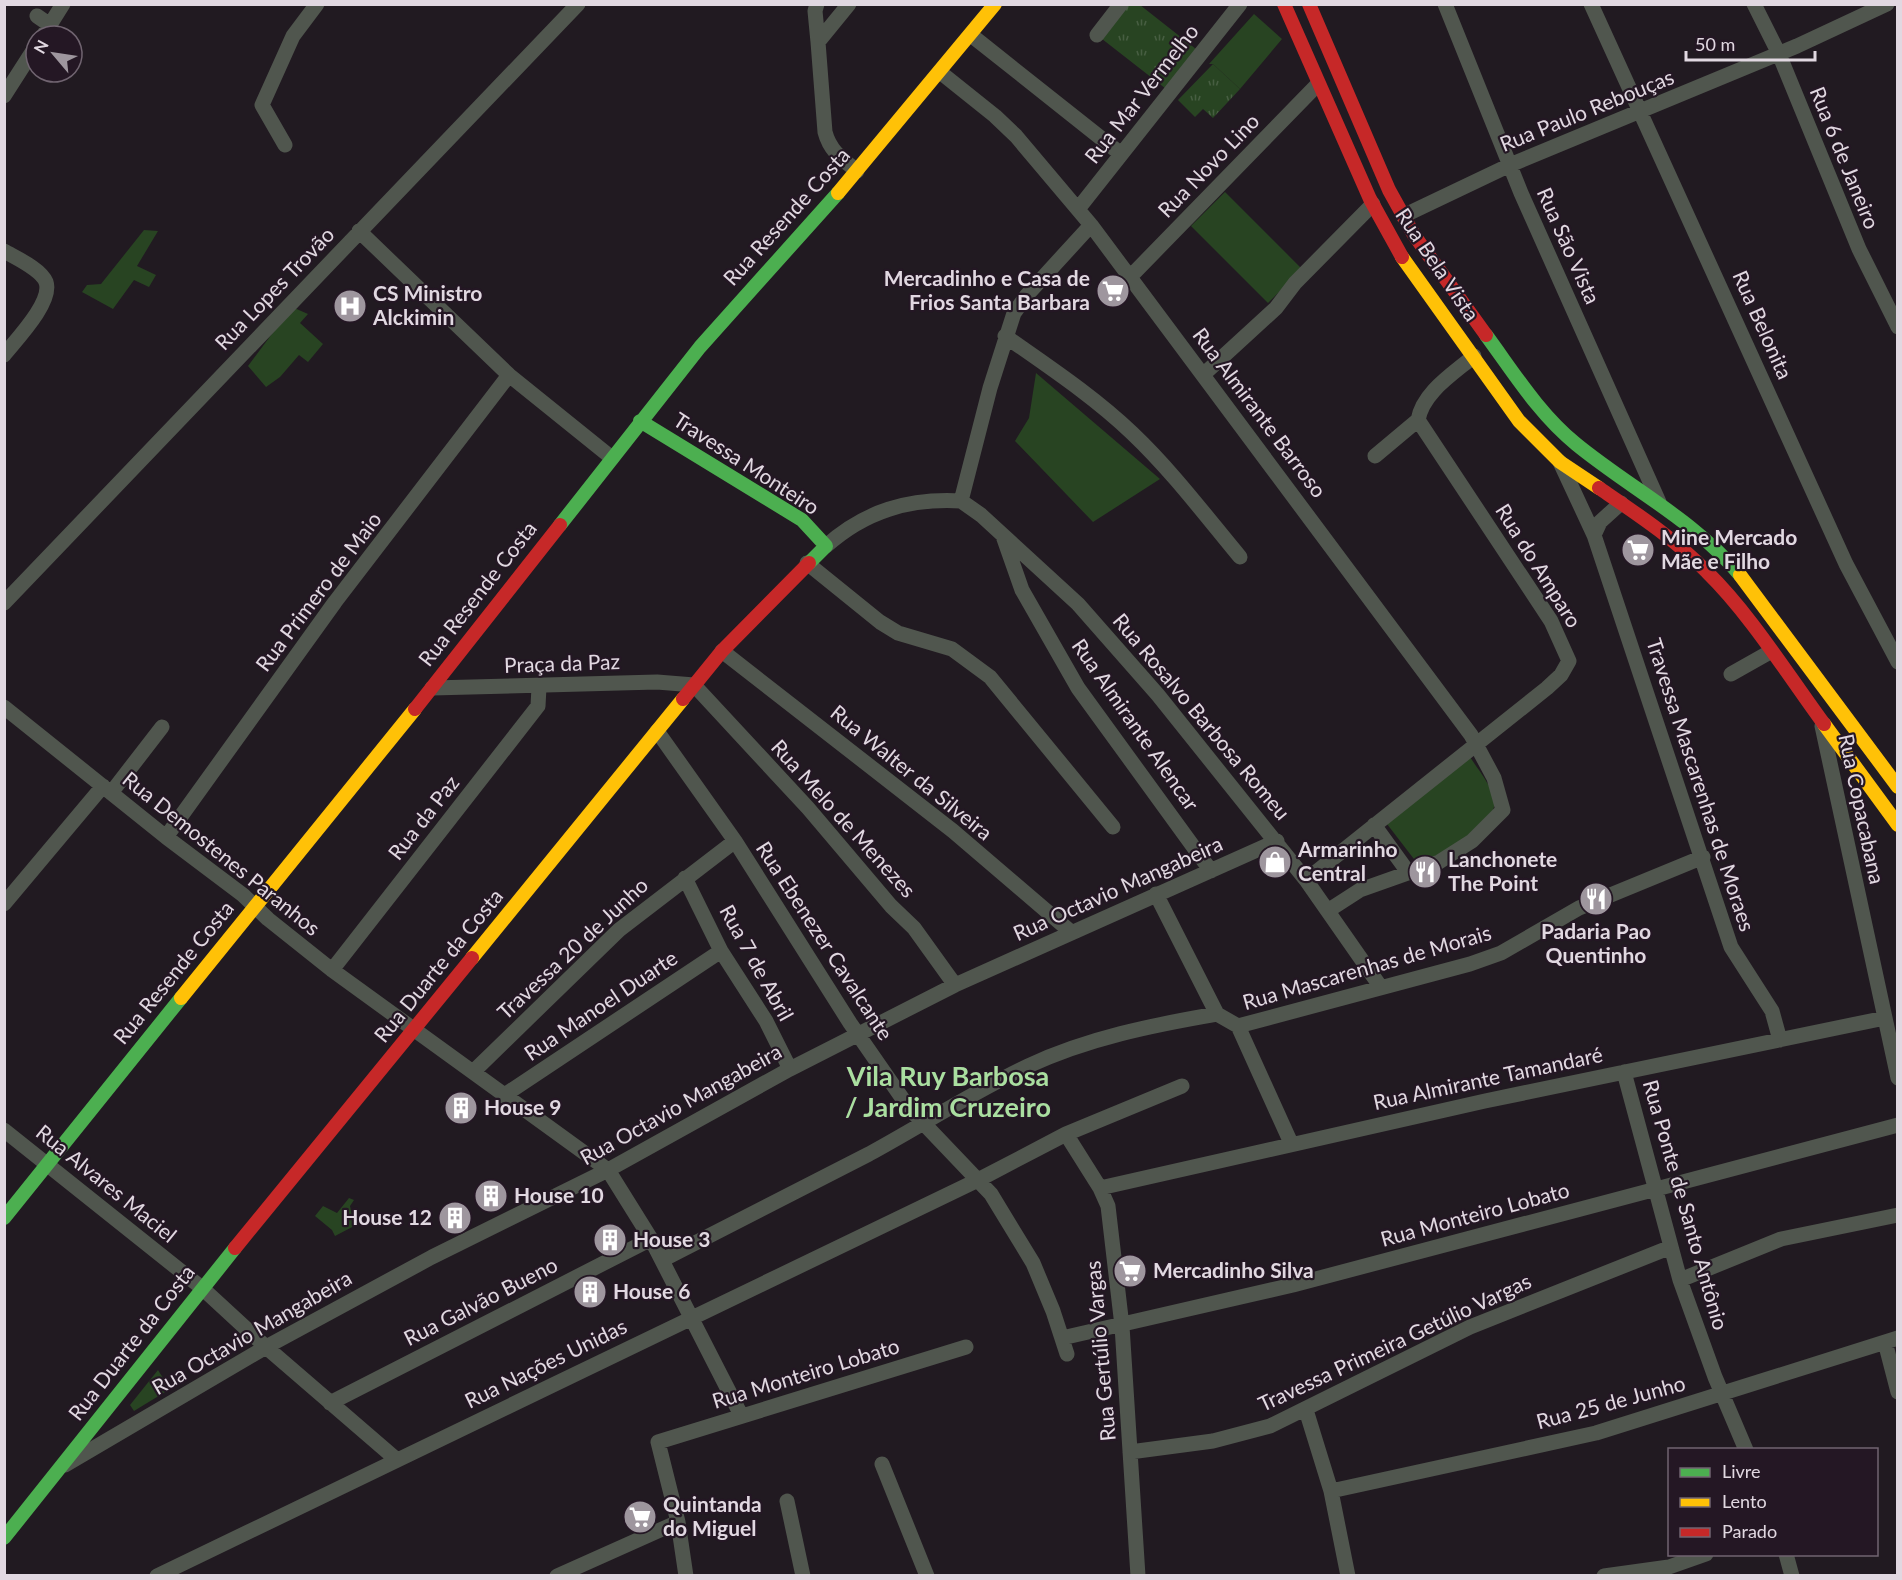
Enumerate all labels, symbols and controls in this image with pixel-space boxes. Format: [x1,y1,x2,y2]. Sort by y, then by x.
street label: Rua Mar Vermelho [1079,18,1203,168]
north arrow [24,24,84,84]
scale bar [1686,24,1815,62]
text: 50 m [1695,33,1735,55]
text: N [29,36,52,56]
street label: Rua Paulo Rebouças [1496,63,1677,156]
street label: Rua 6 de Janeiro [1805,83,1885,232]
street label: Rua Novo Lino [1152,108,1264,222]
street label: Rua Resende Costa [717,142,854,290]
street label: Rua São Vista [1533,183,1606,307]
street label: Rua Bela Vista [1391,203,1485,325]
street label: Rua Lopes Trovão [209,221,339,354]
place label: Mercadinho e Casa de Frios Santa Barbara [884,265,1090,314]
street label: Rua Belonita [1728,266,1798,383]
supermarket icon: Mercadinho e Casa de Frios Santa Barbara [1095,273,1131,309]
place label: CS Ministro Alckimin [372,280,482,329]
hospital icon: CS Ministro Alckimin [332,288,368,324]
street label: Rua Almirante Barroso [1188,322,1332,502]
street label: Travessa Monteiro [669,406,824,519]
street label: Rua do Amparo [1491,499,1587,632]
street label: Rua Primero de Maio [250,506,386,676]
street label: Rua Resende Costa [413,516,541,670]
place label: Mine Mercado Mãe e Filho [1661,524,1797,573]
supermarket icon: Mine Mercado Mãe e Filho [1620,532,1656,568]
street label: Rua Rosalvo Barbosa Romeu [1109,608,1296,824]
street label: Rua Almirante Alencar [1068,634,1205,815]
street label: Travessa Mascarenhas de Moraes [1642,635,1761,934]
street label: Praça da Paz [504,648,620,677]
street label: Rua Walter da Silveira [826,699,998,845]
street label: Rua Copacabana [1834,731,1891,886]
street label: Rua Melo de Menezes [767,734,921,902]
street label: Rua Demostenes Paranhos [118,766,326,940]
street label: Rua da Paz [382,770,463,864]
street label: Rua Octavio Mangabeira [1009,830,1226,945]
street label: Rua Ebenezer Cavalcante [752,836,899,1044]
place label: Armarinho Central [1297,836,1398,885]
shop icon: Armarinho Central [1257,844,1293,880]
place label: Lanchonete The Point [1448,846,1557,895]
restaurant icon: Lanchonete The Point [1407,854,1443,890]
street label: Travessa 20 de Junho [492,872,652,1024]
restaurant icon: Padaria Pao Quentinho [1578,881,1614,917]
street label: Rua Duarte da Costa [368,883,507,1047]
street label: Rua Resende Costa [108,896,238,1049]
street label: Rua 7 de Abril [715,900,799,1025]
place label: Padaria Pao Quentinho [1541,918,1651,967]
street label: Rua Mascarenhas de Morais [1239,919,1494,1014]
street label: Rua Manoel Duarte [519,944,681,1065]
street label: Rua Octavio Mangabeira [575,1038,785,1169]
street label: Rua Almirante Tamandaré [1371,1041,1605,1114]
district label: Vila Ruy Barbosa / Jardim Cruzeiro [845,1059,1051,1123]
street label: Rua Ponte de Santo Antônio [1639,1077,1734,1333]
building icon: House 9 [443,1090,479,1126]
place label: House 9 [484,1094,562,1119]
street label: Rua Alvares Maciel [32,1119,182,1247]
street label: Rua Monteiro Lobato [1378,1176,1572,1251]
building icon: House 10 [473,1178,509,1214]
place label: House 10 [514,1182,604,1207]
building icon: House 12 [437,1200,473,1236]
place label: House 12 [342,1204,432,1229]
building icon: House 3 [592,1222,628,1258]
place label: House 3 [633,1226,711,1251]
street label: Rua Galvão Bueno [399,1251,561,1350]
supermarket icon: Mercadinho Silva [1112,1253,1148,1289]
place label: Mercadinho Silva [1153,1257,1314,1282]
street label: Rua Duarte da Costa [62,1259,199,1425]
street label: Rua Gertúlio Vargas [1079,1260,1120,1442]
street label: Rua Octavio Mangabeira [147,1264,356,1399]
street label: Travessa Primeira Getúlio Vargas [1254,1267,1535,1416]
building icon: House 6 [572,1274,608,1310]
place label: House 6 [613,1278,691,1303]
street label: Rua Nações Unidas [460,1313,630,1413]
street label: Rua Monteiro Lobato [709,1332,902,1413]
street label: Rua 25 de Junho [1533,1370,1688,1433]
legend [1668,1448,1878,1556]
text: Livre [1722,1460,1761,1482]
text: Lento [1722,1490,1767,1512]
place label: Quintanda do Miguel [663,1491,762,1540]
supermarket icon: Quintanda do Miguel [622,1499,658,1535]
text: Parado [1722,1520,1777,1542]

